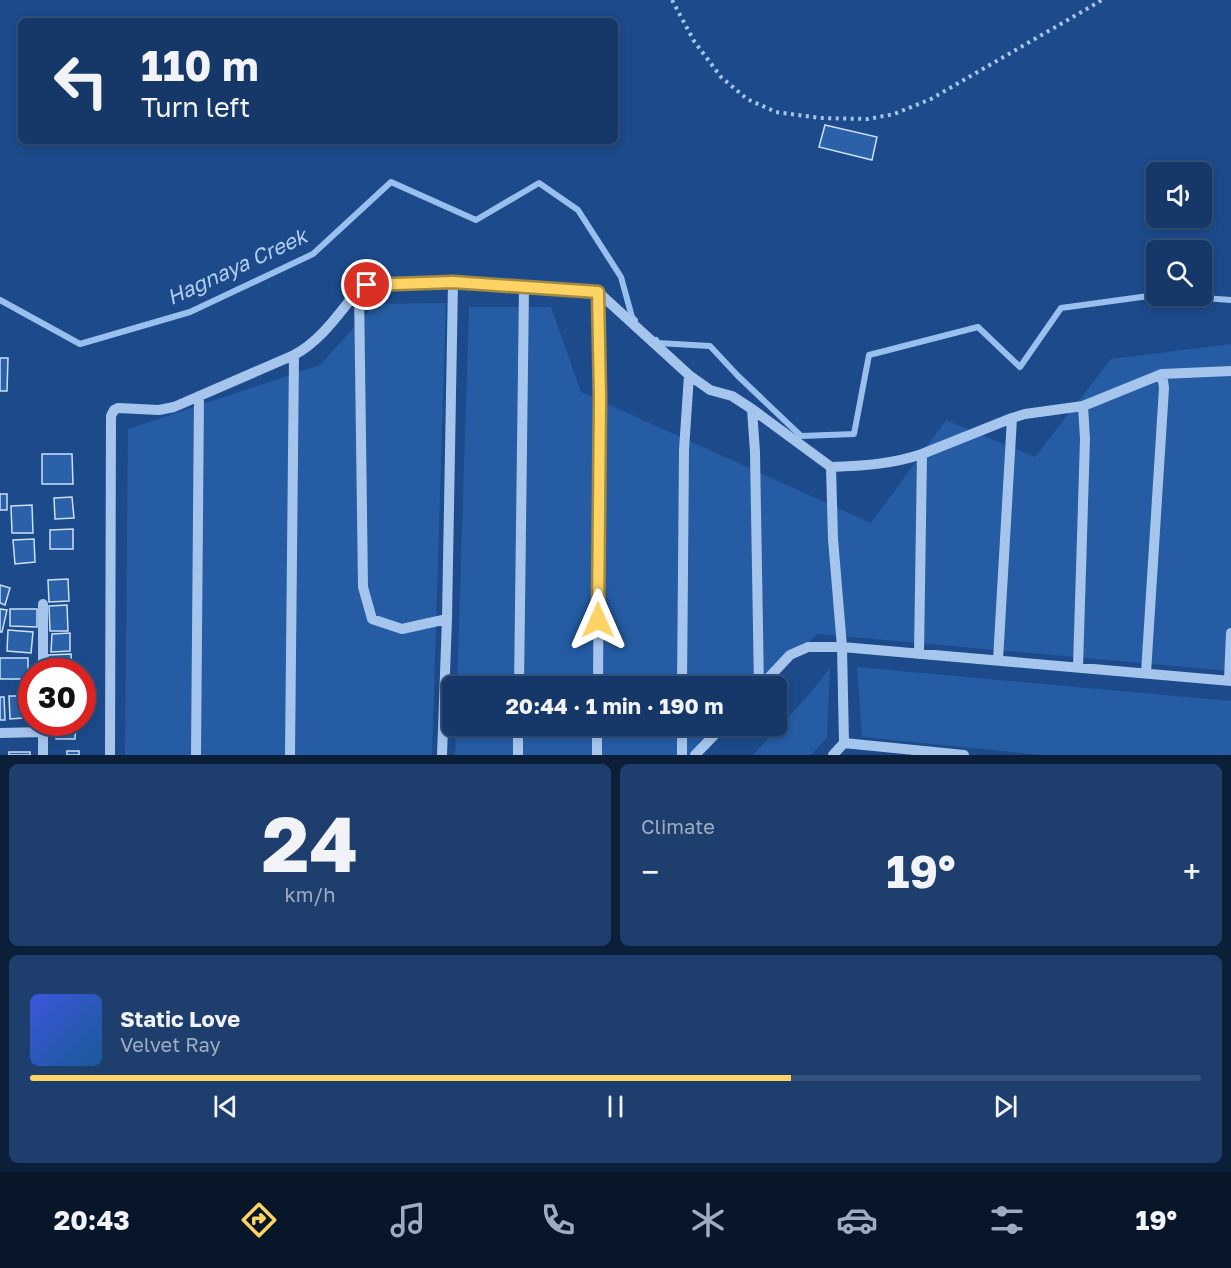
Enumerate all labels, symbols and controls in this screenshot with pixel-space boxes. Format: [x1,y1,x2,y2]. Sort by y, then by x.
text: 110 m [141,40,259,90]
icon: left [42,42,120,120]
text: Turn left [141,91,250,123]
map controls [1146,162,1212,306]
button: sound [1146,162,1212,228]
water label: Hagnaya Creek [162,221,313,310]
button: search [1146,240,1212,306]
pin [341,259,392,310]
icon: arrive [350,268,383,301]
position arrow [566,588,630,652]
speed limit sign: 30 [18,658,96,736]
text: 20:44 · 1 min · 190 m [505,692,724,719]
text: 24 [262,796,358,889]
text: Climate [641,814,715,838]
text: 19° [886,844,956,898]
text: − [641,852,659,891]
text: + [1183,852,1201,891]
text: km/h [285,882,335,906]
text: Static Love [120,1005,240,1032]
text: Velvet Ray [120,1032,221,1056]
icon: previous [209,1090,242,1123]
icon: pause [599,1090,632,1123]
icon: next [989,1090,1022,1123]
icon: directions [238,1199,280,1241]
icon: music [387,1199,429,1241]
icon: phone [537,1199,579,1241]
icon: climate [687,1199,729,1241]
icon: car [836,1199,878,1241]
icon: filters [986,1199,1028,1241]
text: 20:43 [54,1204,130,1236]
text: 19° [1136,1204,1177,1236]

